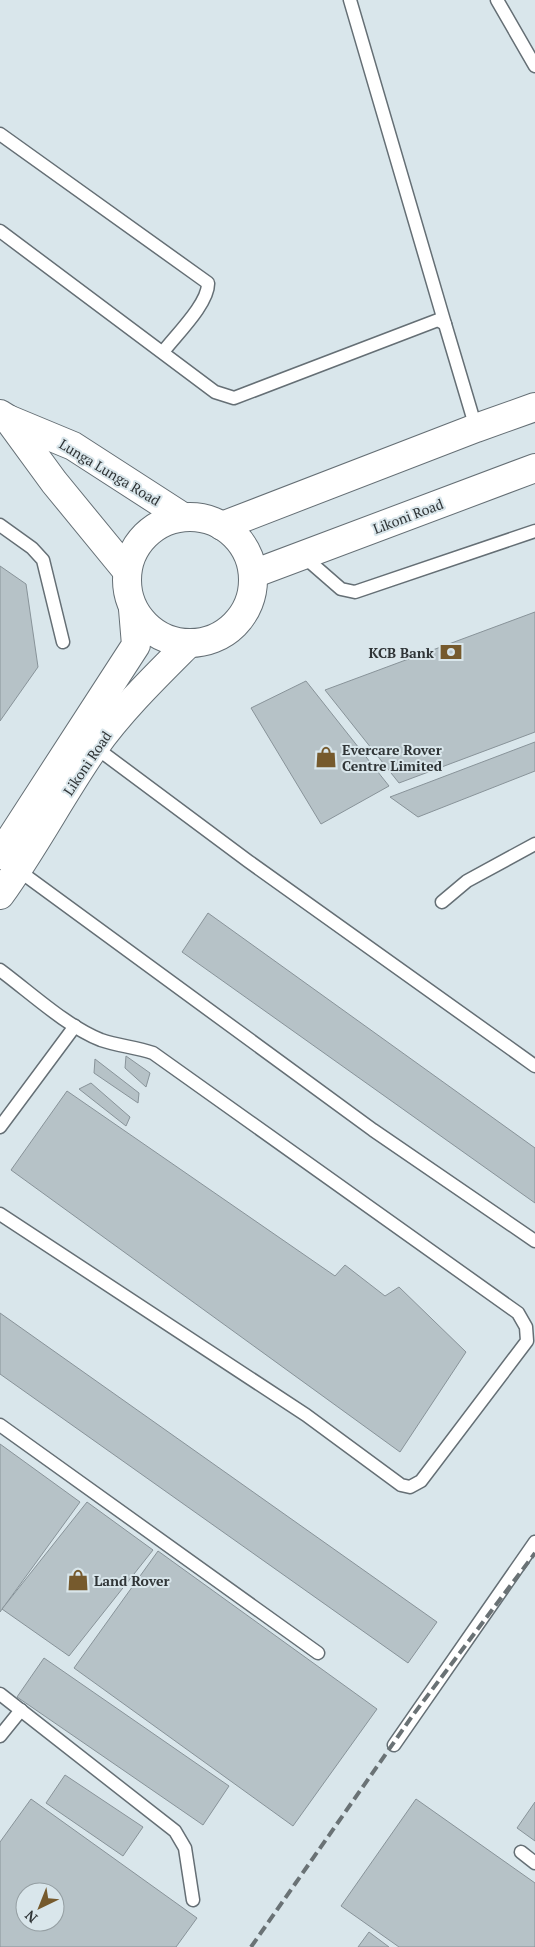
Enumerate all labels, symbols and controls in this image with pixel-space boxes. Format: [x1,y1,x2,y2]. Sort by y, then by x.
street label: Lunga Lunga Road [56,434,164,510]
street label: Likoni Road [370,494,446,538]
bank icon: KCB Bank [438,639,464,665]
place label: KCB Bank [369,643,435,662]
street label: Likoni Road [58,727,116,799]
place label: Evercare Rover Centre Limited [342,740,443,775]
shop icon: Evercare Rover Centre Limited [313,744,339,770]
shop icon: Land Rover [65,1567,91,1593]
place label: Land Rover [94,1571,170,1590]
north arrow [15,1882,65,1932]
text: N [20,1906,41,1927]

